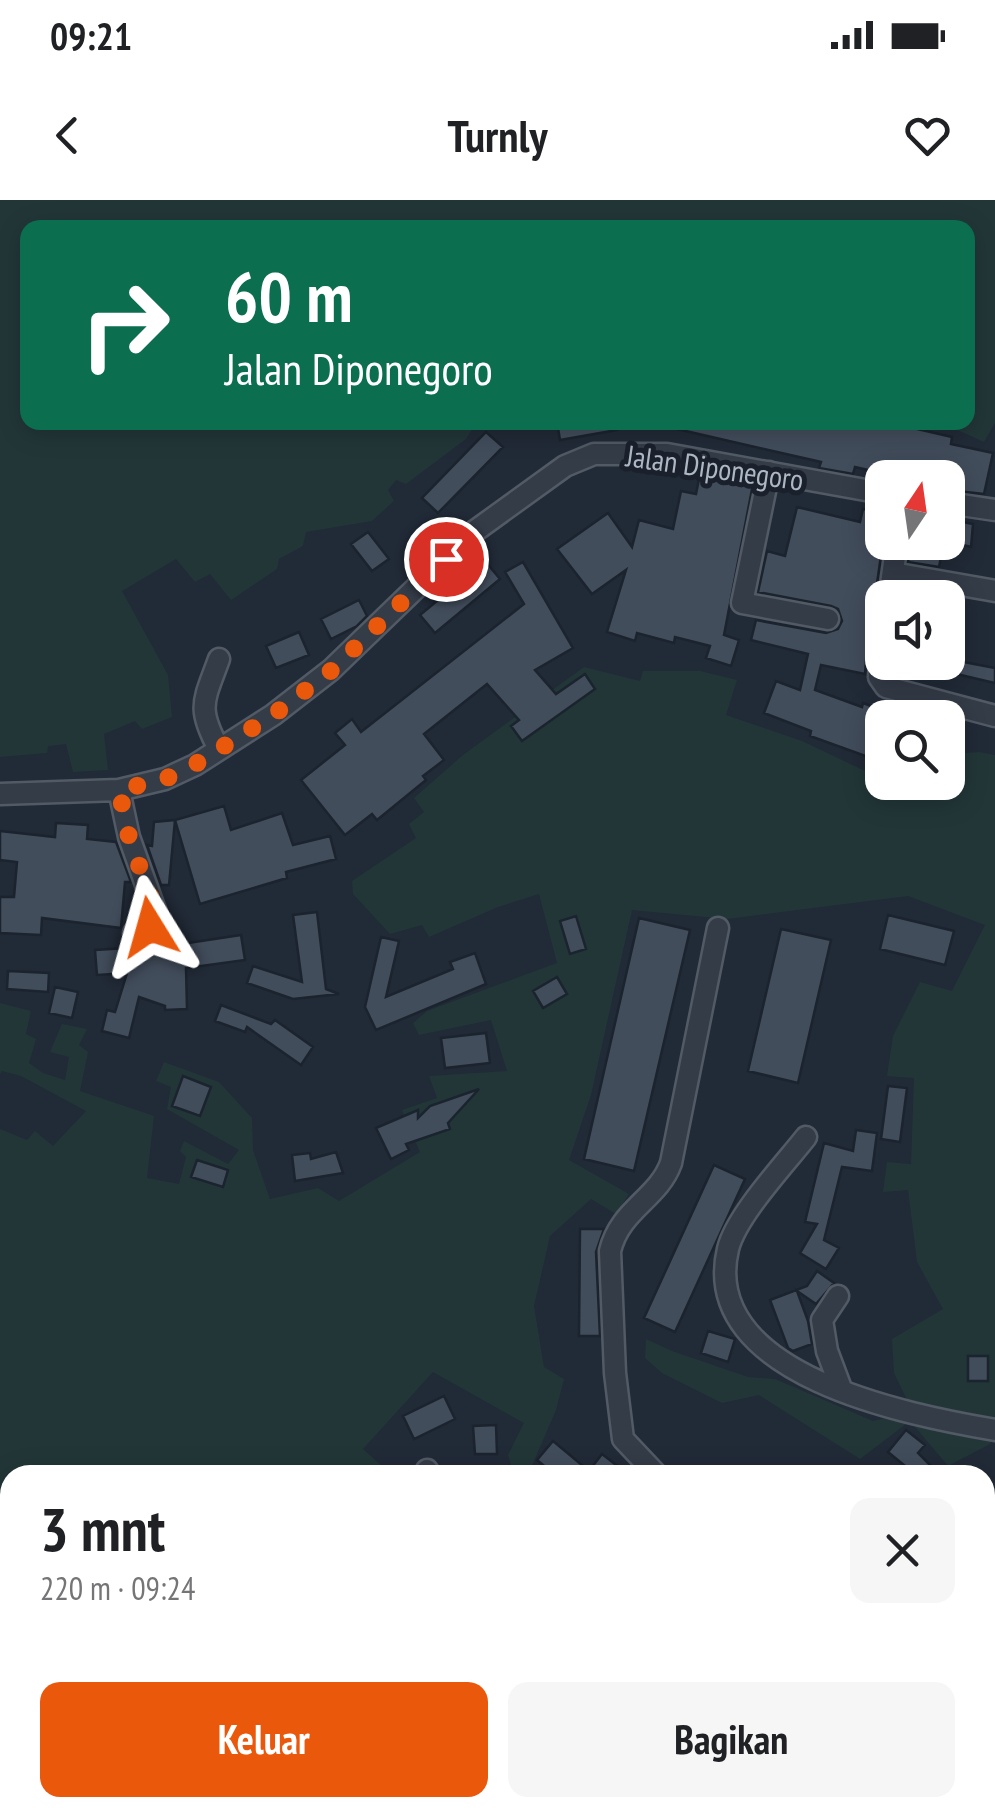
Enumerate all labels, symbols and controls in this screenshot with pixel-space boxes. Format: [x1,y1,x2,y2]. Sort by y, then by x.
text: 09:21 [50,11,132,60]
text: Turnly [448,106,547,164]
icon: back [40,108,95,163]
icon: heart [900,108,955,163]
text: 60 m [225,251,353,341]
icon: right [60,260,190,390]
text: Jalan Diponegoro [225,339,493,397]
street label: Jalan Diponegoro [623,435,806,499]
north arrow [865,460,965,560]
map controls [865,460,965,800]
pin [404,517,489,602]
icon: arrive [419,532,474,587]
button: sound [865,580,965,680]
button: search [865,700,965,800]
position arrow [98,875,202,979]
text: 3 mnt [40,1490,165,1568]
button: close [850,1498,955,1603]
text: 220 m · 09:24 [40,1567,195,1609]
button: Keluar [40,1682,488,1797]
button: Bagikan [508,1682,955,1797]

